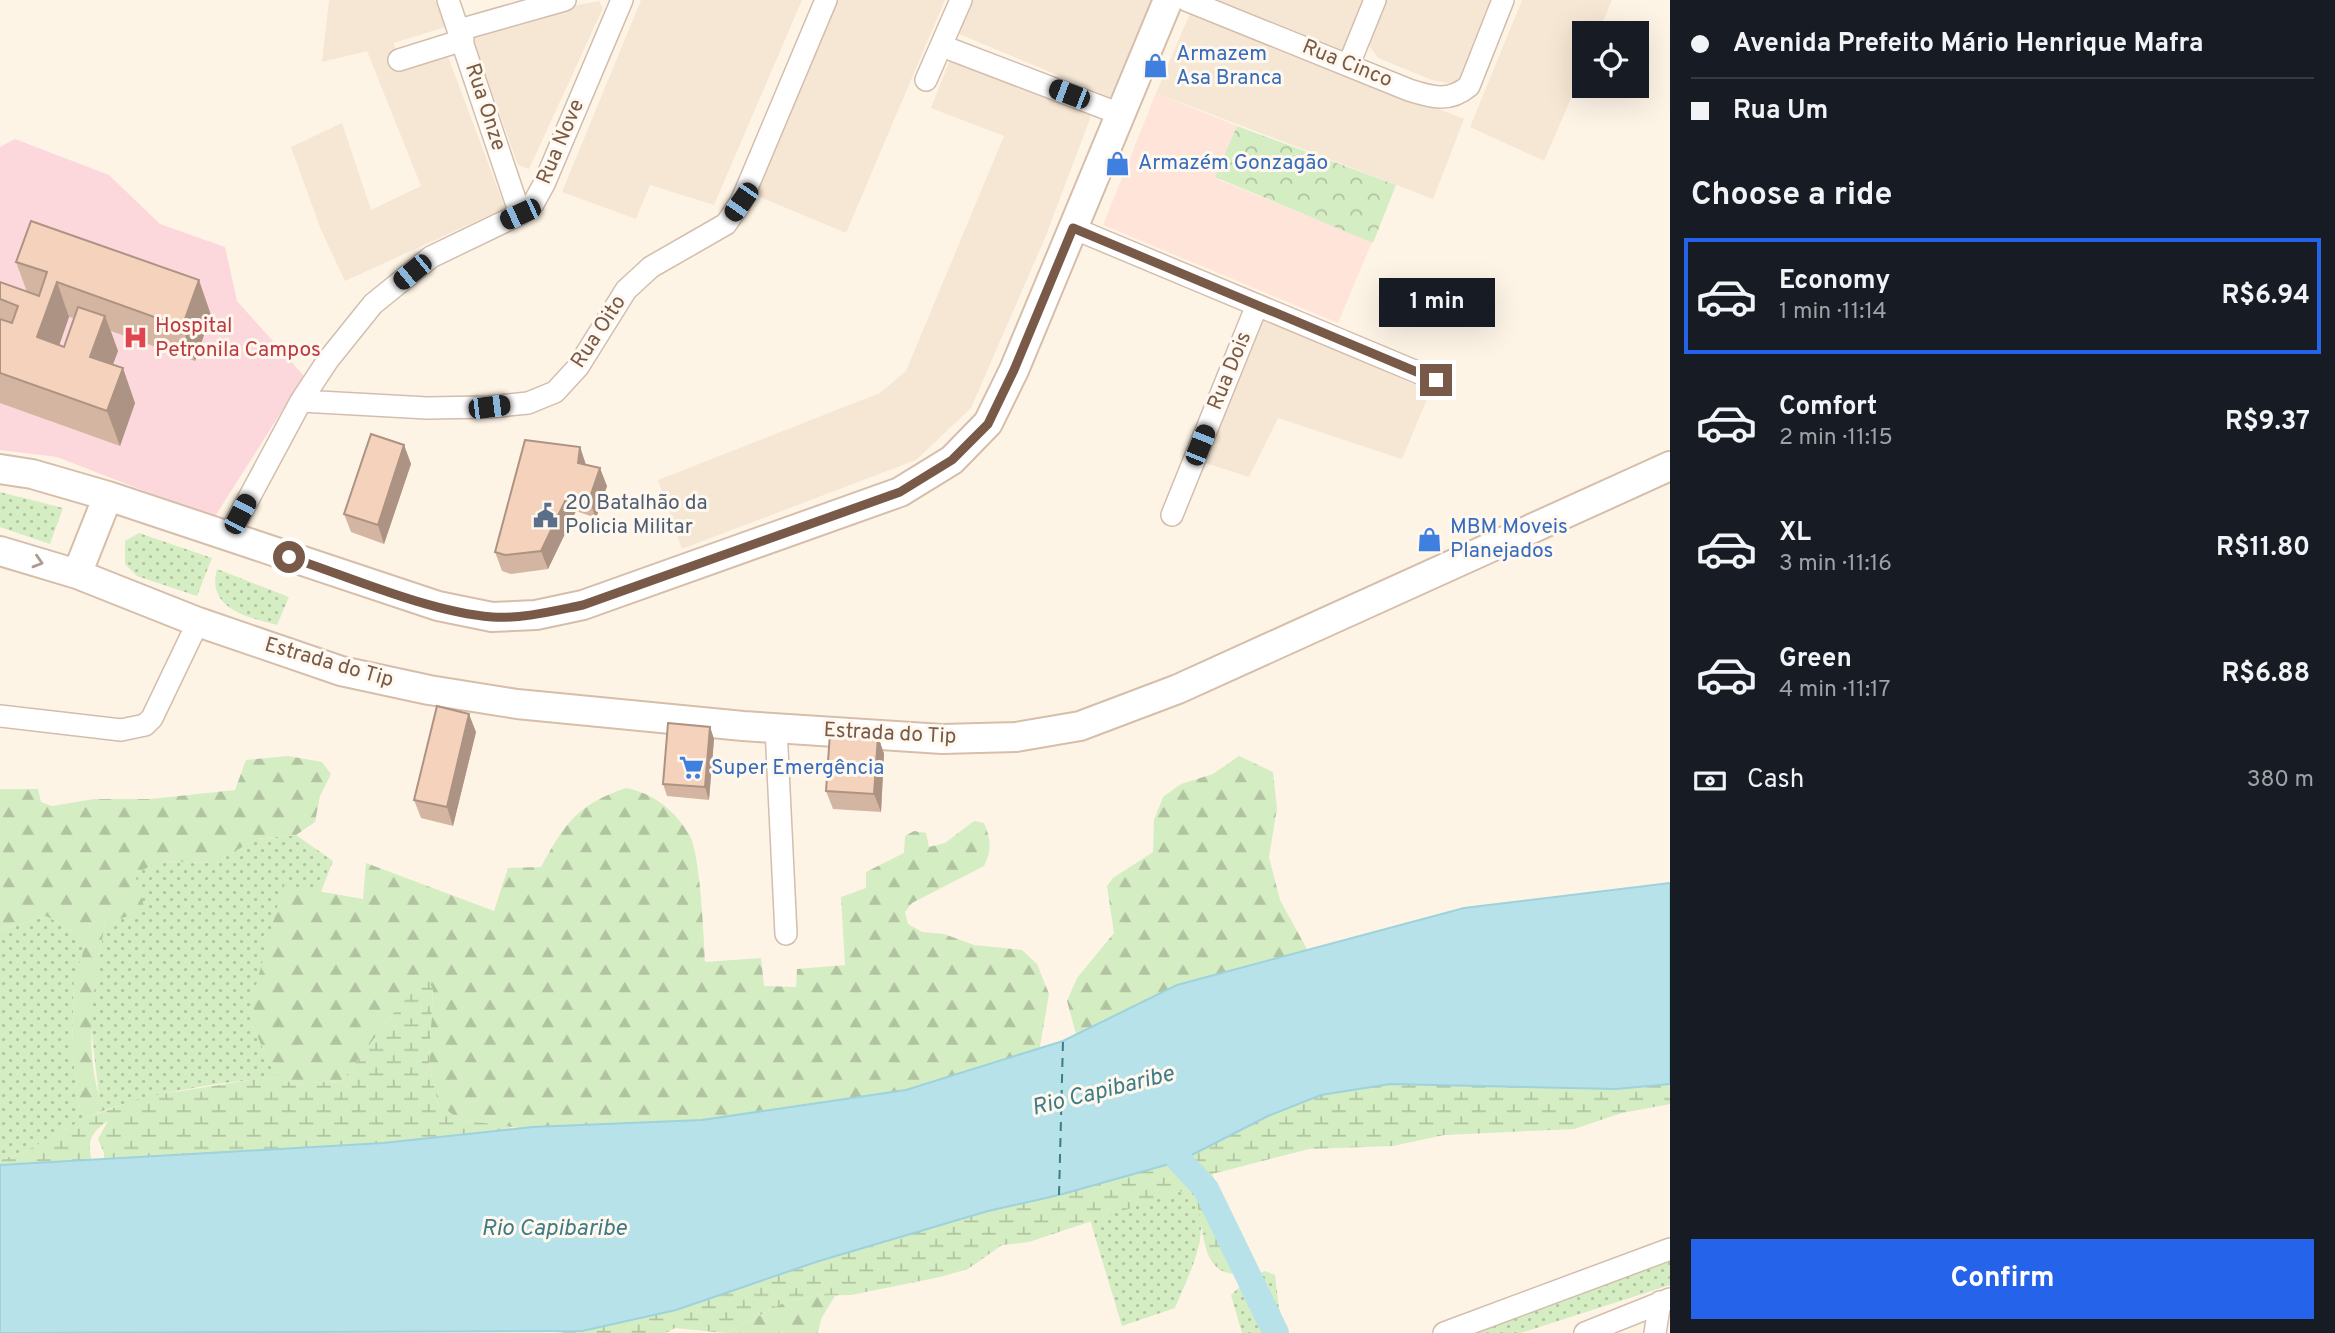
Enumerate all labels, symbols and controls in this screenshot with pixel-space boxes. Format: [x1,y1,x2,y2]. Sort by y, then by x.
map controls [1572,21,1649,98]
button: locate [1572,21,1649,98]
text: Avenida Prefeito Mário Henrique Mafra [1733,28,2203,61]
street label: Rua Cinco [1298,34,1396,94]
place label: Armazem Asa Branca [1176,41,1282,92]
shop icon: Armazem Asa Branca [1142,52,1170,80]
street label: Rua Onze [458,60,512,154]
car [1046,77,1093,111]
street label: Rua Nove [531,95,591,189]
text: Rua Um [1733,95,1828,128]
shop icon: Armazém Gonzagão [1104,149,1132,177]
place label: Armazém Gonzagão [1138,150,1328,177]
text: Choose a ride [1691,176,1892,216]
car [721,179,762,225]
car [497,196,544,232]
car [390,251,435,293]
icon: car [1695,265,1758,328]
text: Economy [1779,265,1890,298]
callout: 1 min [1378,278,1494,328]
text: R$6.94 [2221,280,2310,313]
text: 1 min [1409,288,1465,317]
street label: Rua Oito [565,290,633,374]
text: 1 min · 11:14 [1779,298,1887,327]
place label: Hospital Petronila Campos [155,313,321,364]
hospital icon: Hospital Petronila Campos [121,324,149,352]
street label: Rua Dois [1202,328,1258,414]
route end [1420,364,1452,396]
icon: car [1695,391,1758,454]
text: Comfort [1779,391,1877,424]
car [467,394,512,420]
text: R$9.37 [2225,406,2310,439]
car [1183,422,1218,468]
text: 2 min · 11:15 [1779,424,1893,453]
place label: 20 Batalhão da Policia Militar [565,490,708,541]
car [221,491,260,537]
public building icon: 20 Batalhão da Policia Militar [531,501,559,529]
place label: MBM Moveis Planejados [1450,514,1568,565]
icon: car [1695,517,1758,580]
text: XL [1779,517,1811,550]
shop icon: MBM Moveis Planejados [1416,525,1444,553]
text: R$11.80 [2216,532,2310,565]
route start [273,541,305,573]
text: 3 min · 11:16 [1779,550,1892,579]
one-way arrow [32,554,44,569]
street label: Estrada do Tip [261,632,397,694]
icon: car [1695,643,1758,706]
text: Green [1779,643,1852,676]
text: R$6.88 [2221,658,2310,691]
text: 4 min · 11:17 [1779,676,1891,705]
street label: Estrada do Tip [823,717,957,751]
supermarket icon: Super Emergência [677,754,705,782]
place label: Super Emergência [711,755,884,782]
icon: cash [1691,762,1729,800]
text: Cash [1747,764,1804,797]
text: 380 m [2247,766,2314,795]
water label: Rio Capibaribe [1029,1060,1178,1124]
water label: Rio Capibaribe [481,1215,628,1244]
button: Confirm [1691,1239,2314,1319]

